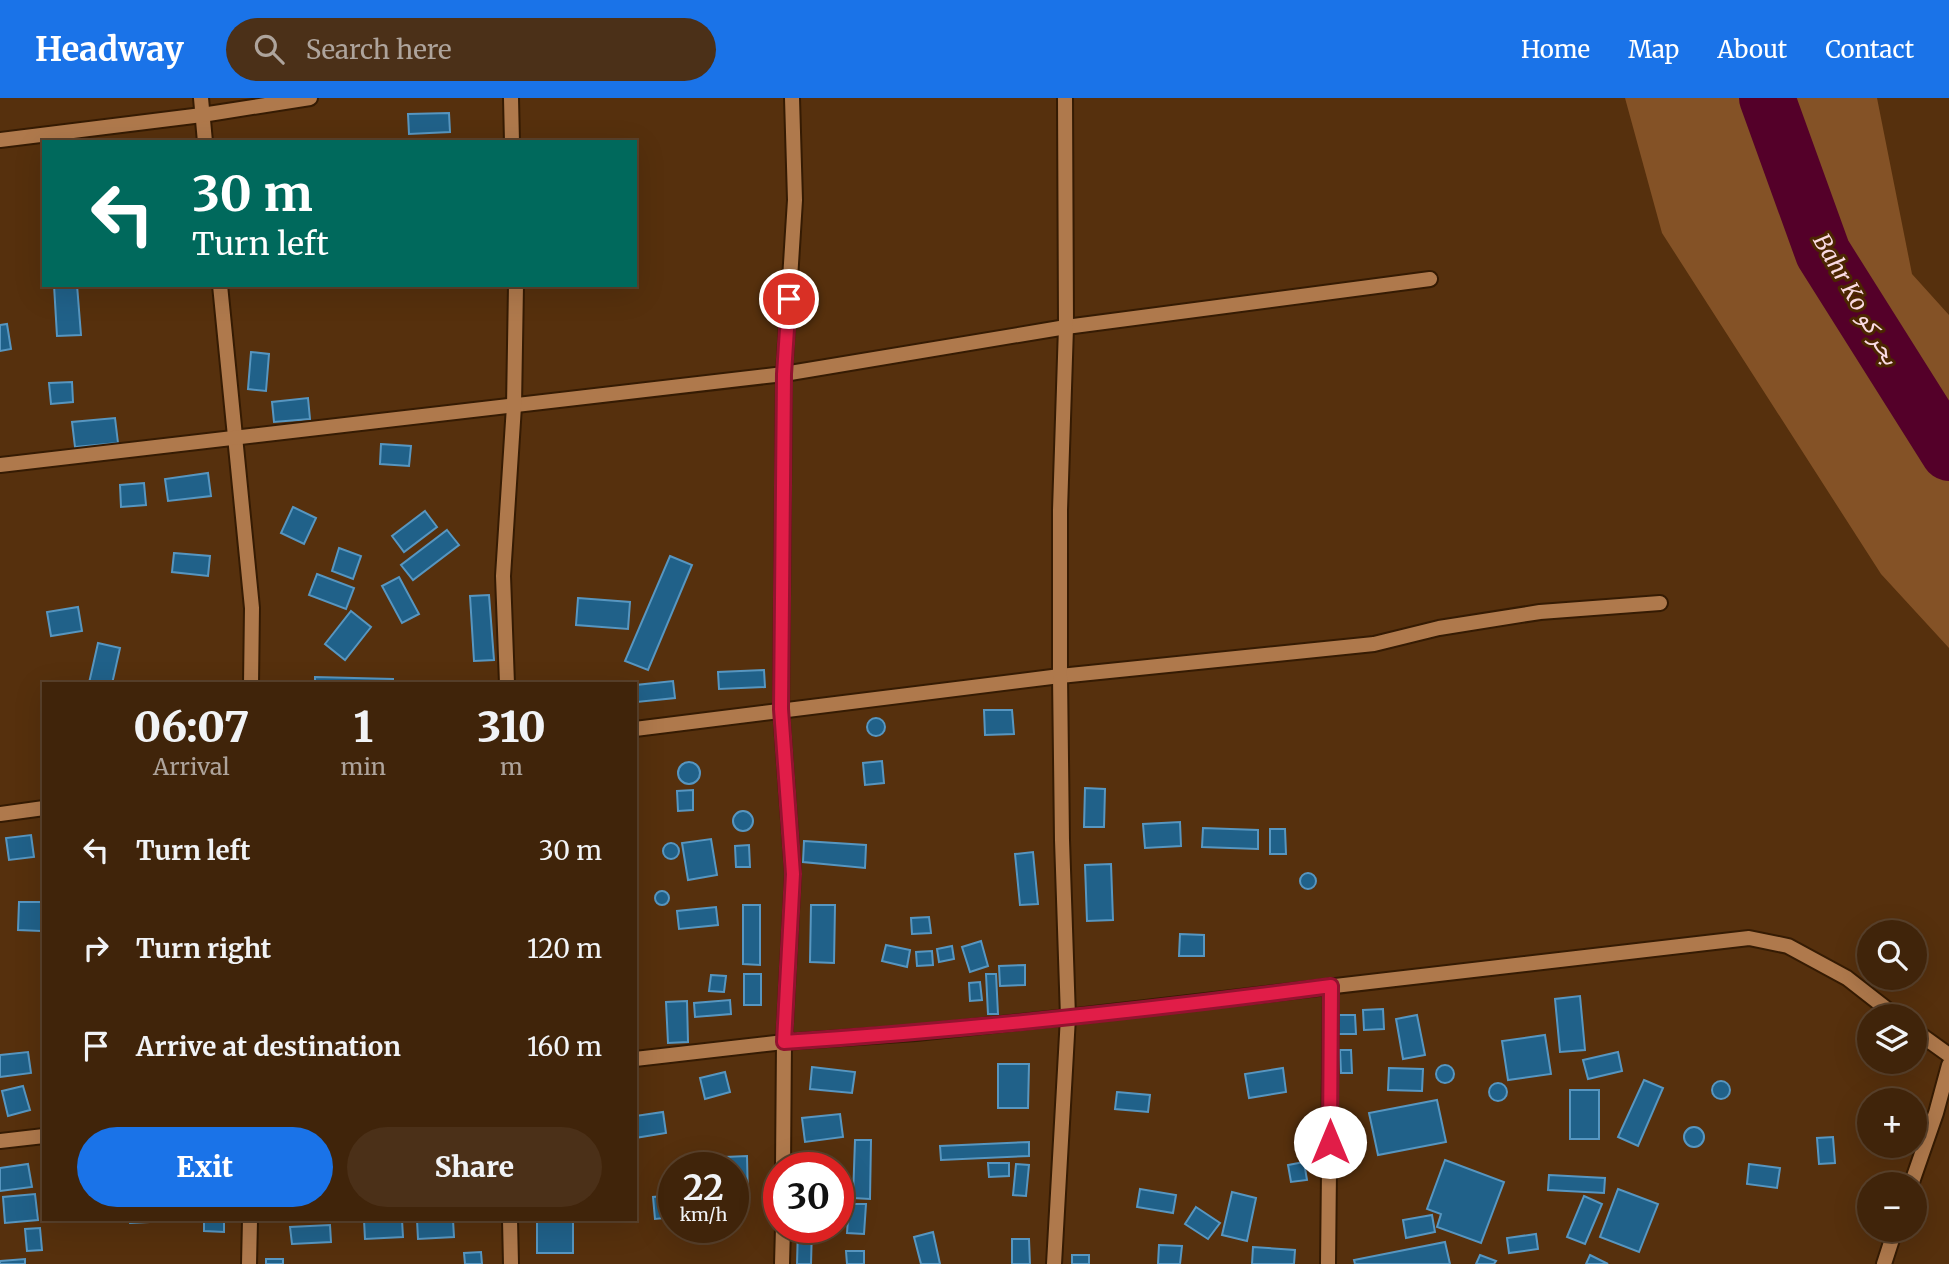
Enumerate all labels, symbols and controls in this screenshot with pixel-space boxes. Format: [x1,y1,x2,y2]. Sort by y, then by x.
search box [226,18,716,81]
text: Headway [35,29,184,70]
icon: search [250,30,288,68]
text: Search here [306,33,452,66]
text: Home [1521,34,1590,65]
text: Map [1628,34,1679,65]
text: About [1717,34,1787,65]
text: Contact [1825,34,1914,65]
text: 30 m [192,163,313,224]
icon: left [77,168,168,259]
text: Turn left [192,224,329,264]
water label: Bahr Ko بحر كو [1806,228,1906,371]
pin [759,269,819,329]
icon: arrive [770,280,808,318]
text: 06:07 [133,701,249,753]
text: 1 [353,701,373,753]
text: 310 [477,701,546,753]
text: Arrival [153,752,230,781]
text: min [341,752,386,781]
text: m [500,752,523,781]
icon: left [77,831,115,869]
text: Turn left [136,834,250,867]
text: 30 m [539,834,602,867]
map controls [1857,920,1927,1242]
button: search [1857,920,1927,990]
icon: right [77,929,115,967]
text: Turn right [136,932,271,965]
text: 120 m [527,932,602,965]
button: layers [1857,1004,1927,1074]
icon: arrive [77,1027,115,1065]
text: Arrive at destination [136,1030,401,1063]
text: 160 m [527,1030,602,1063]
button: + [1857,1088,1927,1158]
position arrow [1293,1105,1367,1179]
button: Exit [77,1127,333,1207]
button: Share [347,1127,602,1207]
speed limit sign: 30 [763,1152,854,1243]
text: 22 [683,1166,724,1210]
button: − [1857,1172,1927,1242]
text: km/h [680,1203,727,1226]

